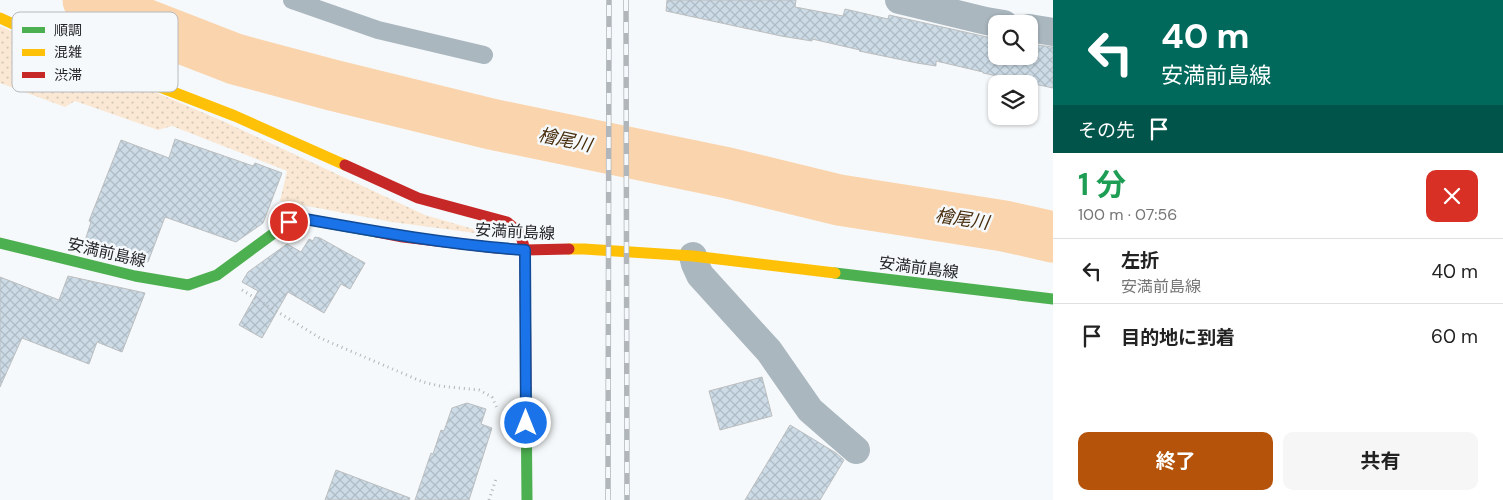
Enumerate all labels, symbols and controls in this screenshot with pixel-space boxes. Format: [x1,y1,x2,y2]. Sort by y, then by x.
legend [12,12,178,92]
text: 40 m [1161,13,1250,59]
map controls [988,15,1038,125]
button: search [988,15,1038,65]
icon: left [1078,20,1143,85]
text: 順調 [54,21,82,39]
text: 混雑 [54,43,82,61]
text: 安満前島線 [1161,61,1271,90]
text: 渋滞 [54,66,82,84]
button: layers [988,75,1038,125]
icon: arrive [1145,115,1173,143]
text: その先 [1078,118,1135,143]
water label: 檜尾川 [536,123,596,158]
text: 1 分 [1078,165,1126,204]
button: close [1426,170,1478,222]
pin [268,201,310,243]
water label: 檜尾川 [933,203,993,235]
text: 100 m · 07:56 [1078,204,1177,225]
icon: arrive [275,208,303,236]
street label: 安満前島線 [474,219,555,244]
street label: 安満前島線 [66,233,148,272]
text: 左折 [1121,248,1159,273]
street label: 安満前島線 [878,252,960,283]
icon: left [1078,257,1106,285]
text: 40 m [1431,259,1478,284]
text: 安満前島線 [1121,276,1201,297]
icon: arrive [1078,322,1106,350]
text: 60 m [1431,324,1478,349]
text: 目的地に到着 [1121,325,1235,350]
position arrow [499,396,551,448]
button: 終了 [1078,432,1273,490]
button: 共有 [1283,432,1478,490]

